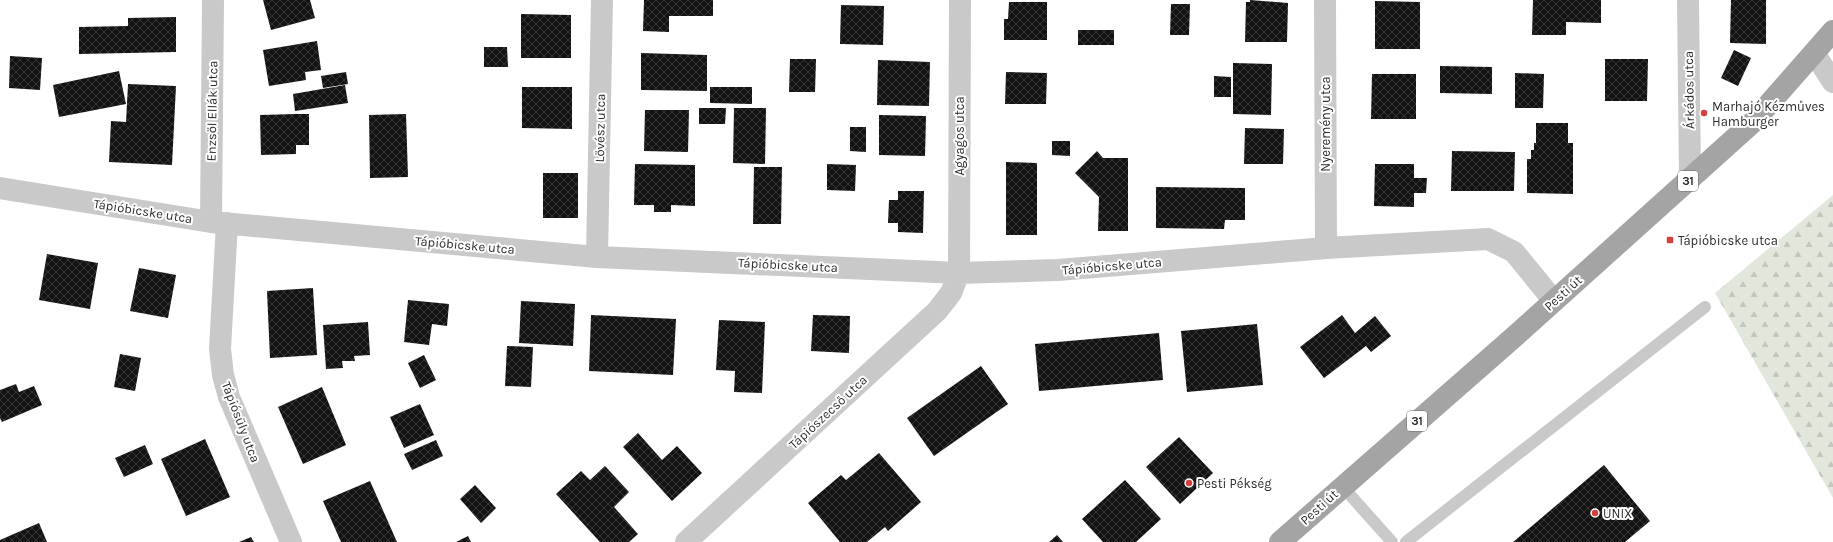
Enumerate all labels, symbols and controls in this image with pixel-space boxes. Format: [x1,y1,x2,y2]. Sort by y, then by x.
street label: Árkádos utca [1679,51,1697,129]
street label: Enzsöl Ellák utca [204,60,220,162]
street label: Nyeremény utca [1318,76,1333,172]
street label: Lövész utca [592,93,608,163]
street label: Agyagos utca [952,96,967,176]
place label: Marhajó Kézműves Hamburger [1712,99,1825,129]
marker: Marhajó Kézműves Hamburger [1699,108,1709,118]
road number: 31 [1678,171,1698,191]
street label: Tápióbicske utca [92,196,194,226]
street label: Tápióbicske utca [415,233,515,257]
place label: Tápióbicske utca [1678,233,1778,248]
marker: Tápióbicske utca [1665,235,1675,245]
street label: Tápióbicske utca [1062,254,1162,278]
street label: Tápióbicske utca [738,255,838,275]
street label: Pesti út [1541,272,1585,314]
street label: Tápiószecső utca [786,372,870,452]
street label: Tápiósüly utca [219,380,263,464]
road number: 31 [1407,411,1427,431]
place label: Pesti Pékség [1197,476,1272,491]
marker: Pesti Pékség [1184,478,1194,488]
street label: Pesti út [1297,486,1341,528]
place label: UNIX [1603,506,1632,521]
marker: UNIX [1590,508,1600,518]

